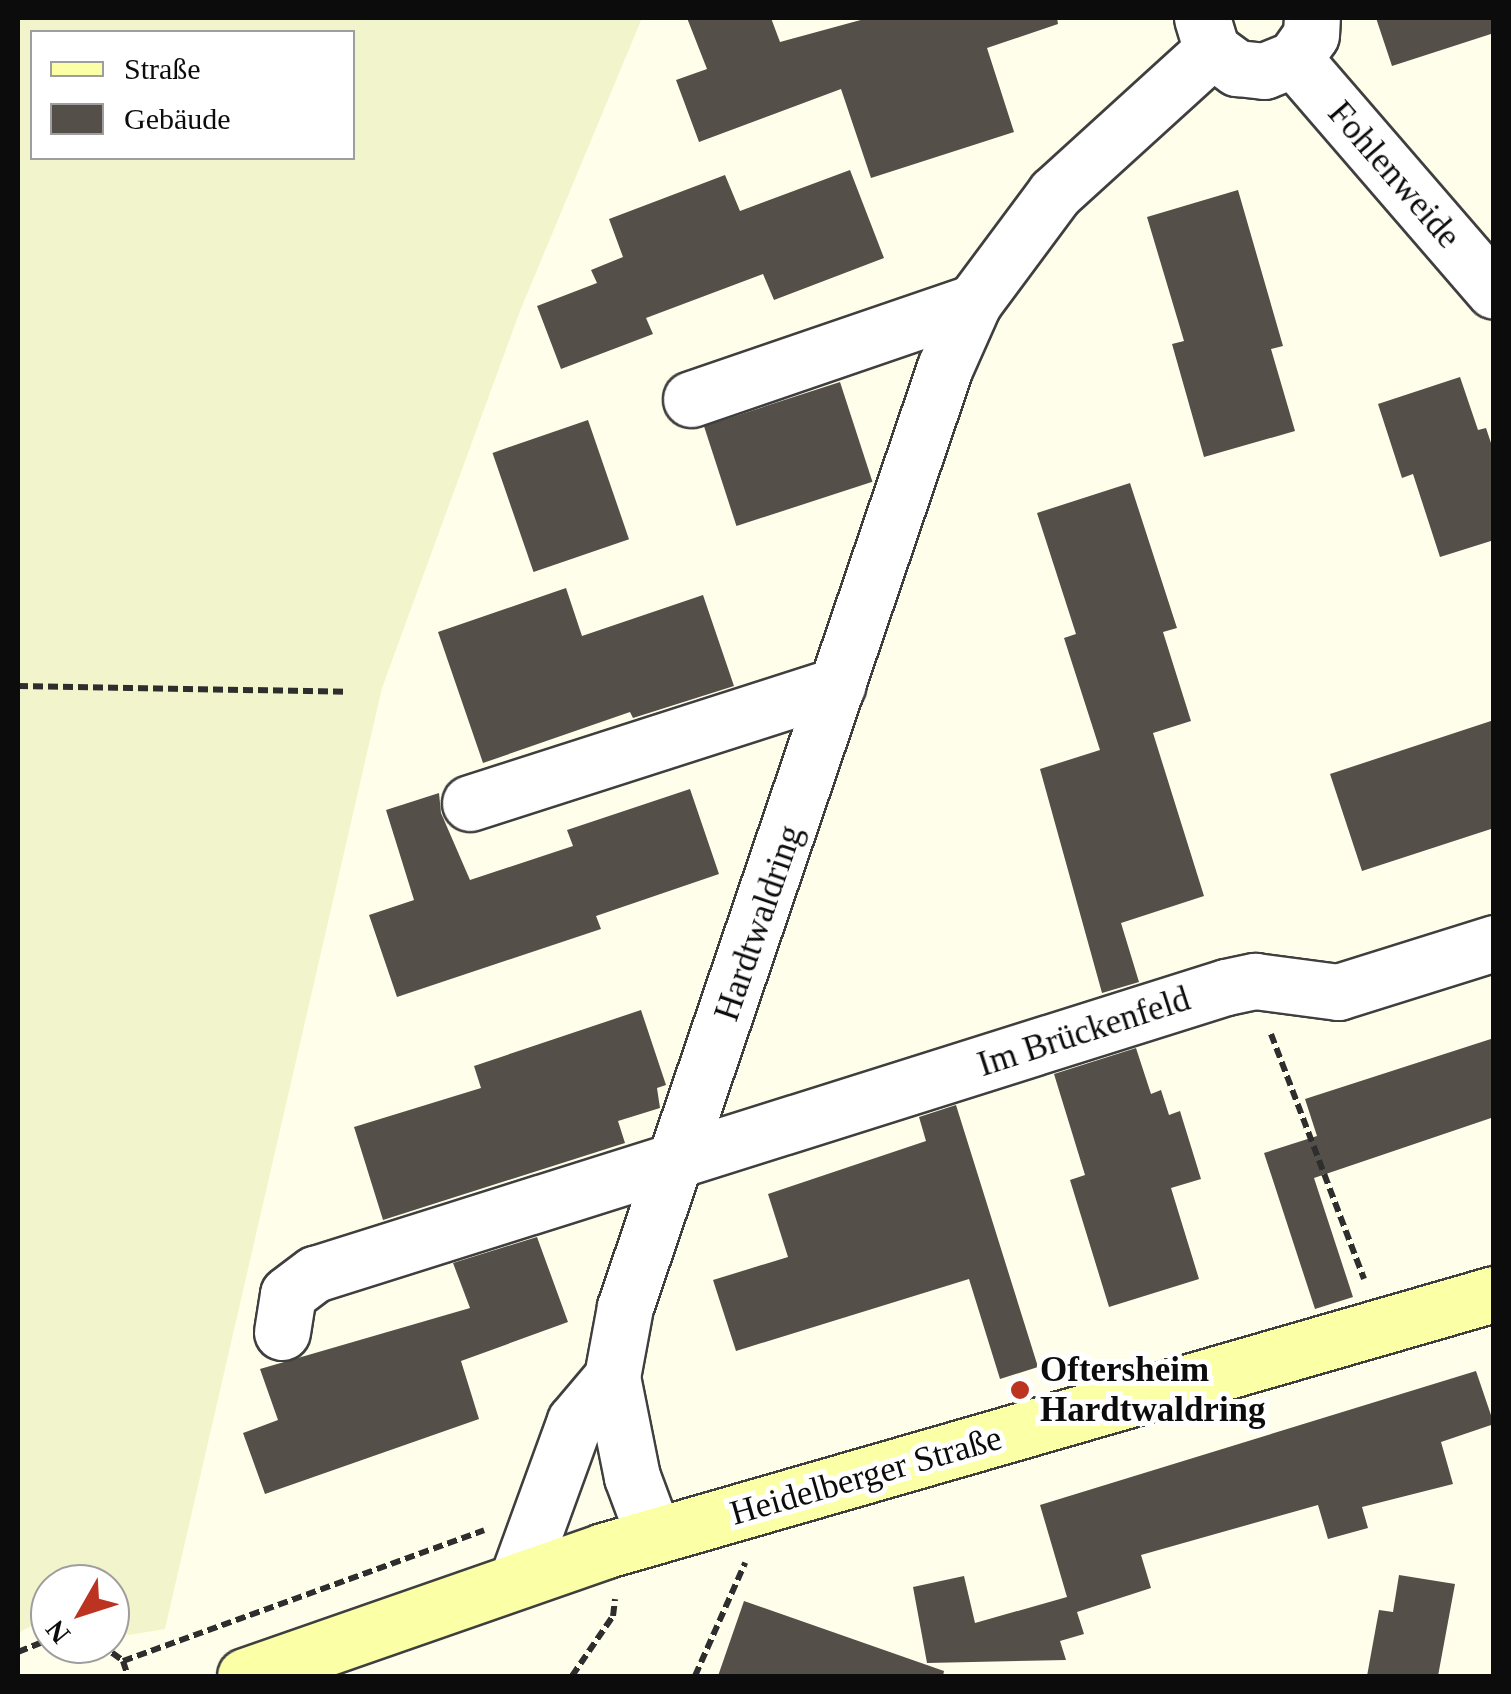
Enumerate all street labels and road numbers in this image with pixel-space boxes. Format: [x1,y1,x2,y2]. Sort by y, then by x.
street label: Fohlenweide [1319,93,1469,257]
street label: Hardtwaldring [706,820,812,1026]
street label: Im Brückenfeld [973,978,1195,1086]
street label: Heidelberger Straße [726,1417,1006,1535]

